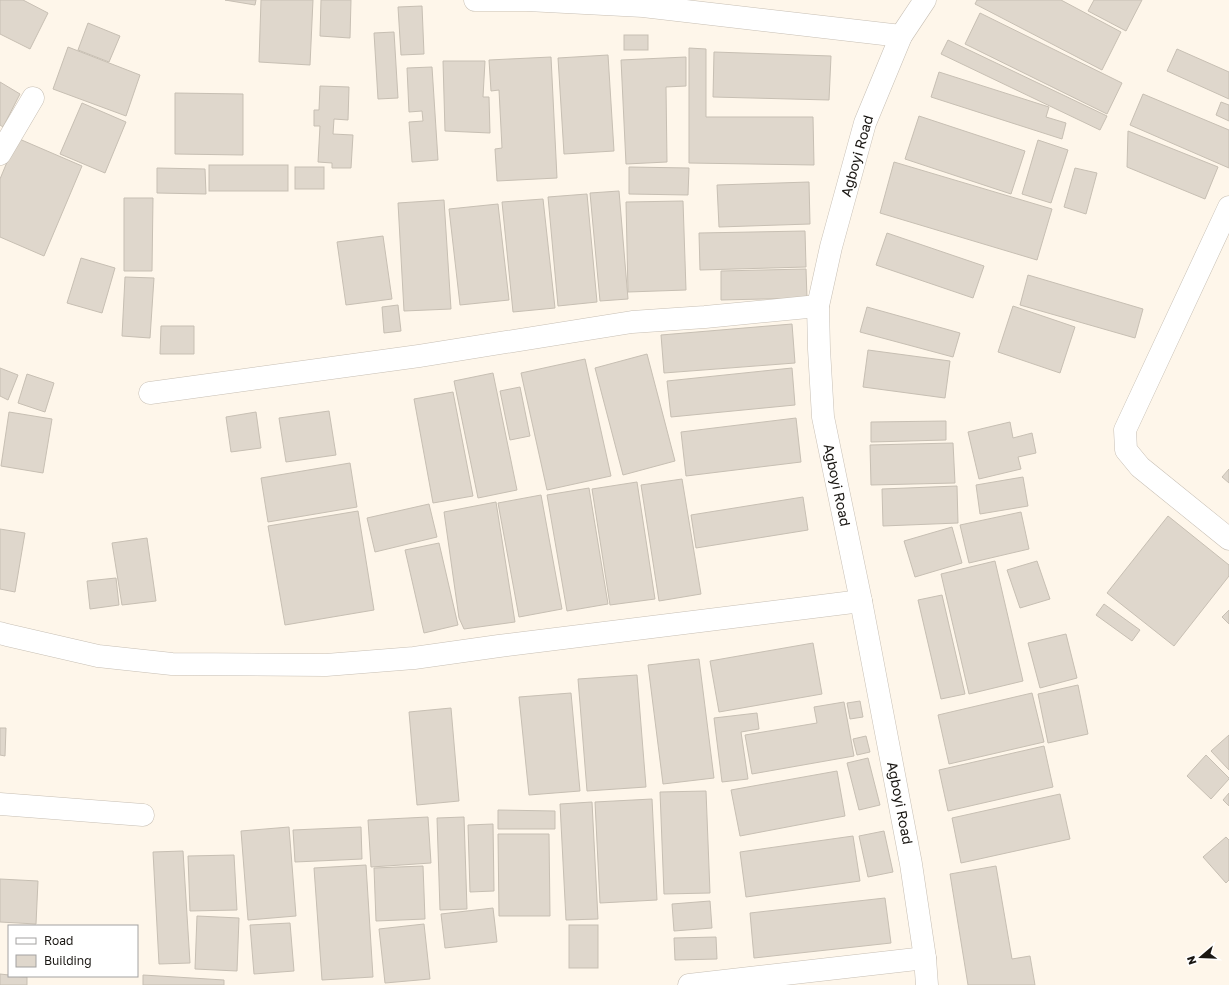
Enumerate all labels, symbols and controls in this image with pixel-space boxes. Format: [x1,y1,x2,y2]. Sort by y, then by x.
street label: Agboyi Road [837,113,876,199]
street label: Agboyi Road [820,442,855,528]
street label: Agboyi Road [884,760,917,846]
legend [8,925,138,977]
text: Road [44,933,73,948]
north arrow [1181,937,1221,977]
text: Building [44,953,92,968]
text: N [1184,954,1199,966]

